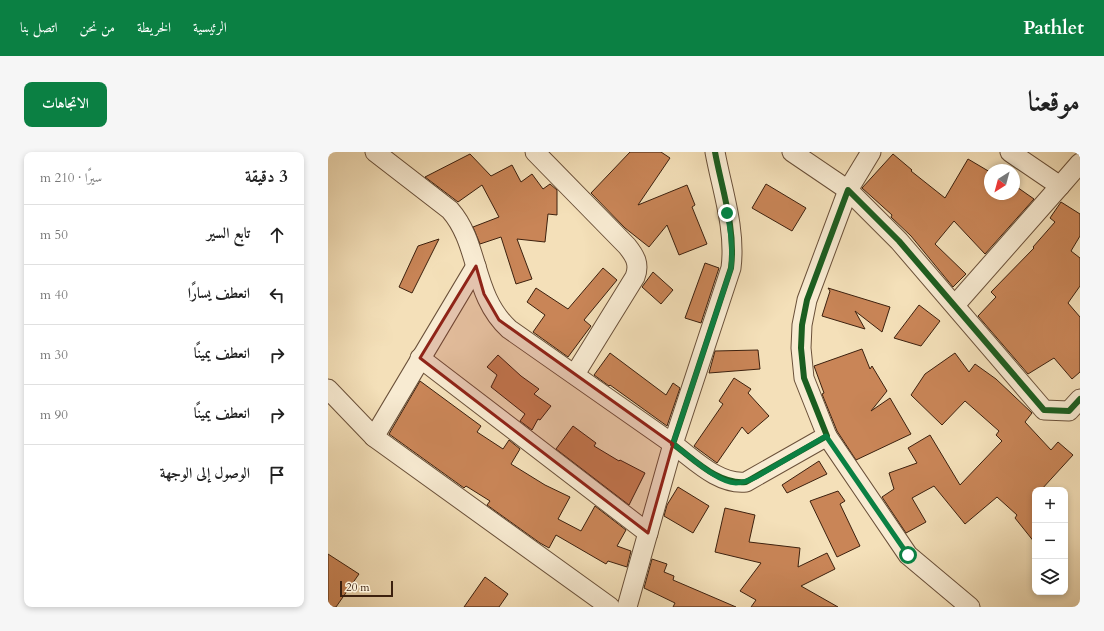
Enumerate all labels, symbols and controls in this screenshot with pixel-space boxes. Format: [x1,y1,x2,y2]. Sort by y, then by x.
text: Pathlet [1023,15,1084,41]
text: اتصل بنا [20,18,58,37]
text: من نحن [80,18,115,37]
text: الخريطة [137,18,171,37]
text: الرئيسية [193,18,227,37]
button: الاتجاهات [24,82,107,127]
text: موقعنا [1028,83,1080,121]
north arrow [984,164,1020,200]
text: 3 دقيقة [245,165,288,188]
text: سيرًا · 210 m [40,169,102,187]
route end [718,204,736,222]
text: تابع السير [207,223,250,243]
icon: ahead [266,224,288,246]
text: 50 m [40,226,68,244]
text: انعطف يسارًا [188,283,250,303]
icon: left [266,284,288,306]
text: 40 m [40,286,68,304]
text: انعطف يمينًا [194,343,250,363]
icon: right [266,344,288,366]
text: 30 m [40,346,68,364]
text: انعطف يمينًا [194,403,250,423]
icon: right [266,404,288,426]
text: 90 m [40,406,68,424]
text: الوصول إلى الوجهة [160,463,250,483]
icon: arrive [266,464,288,486]
map controls [1032,487,1068,595]
button: + [1032,487,1068,523]
button: − [1032,523,1068,559]
route start [899,546,917,564]
button: layers [1032,559,1068,595]
scale bar [340,579,393,598]
text: 20 m [346,580,370,595]

